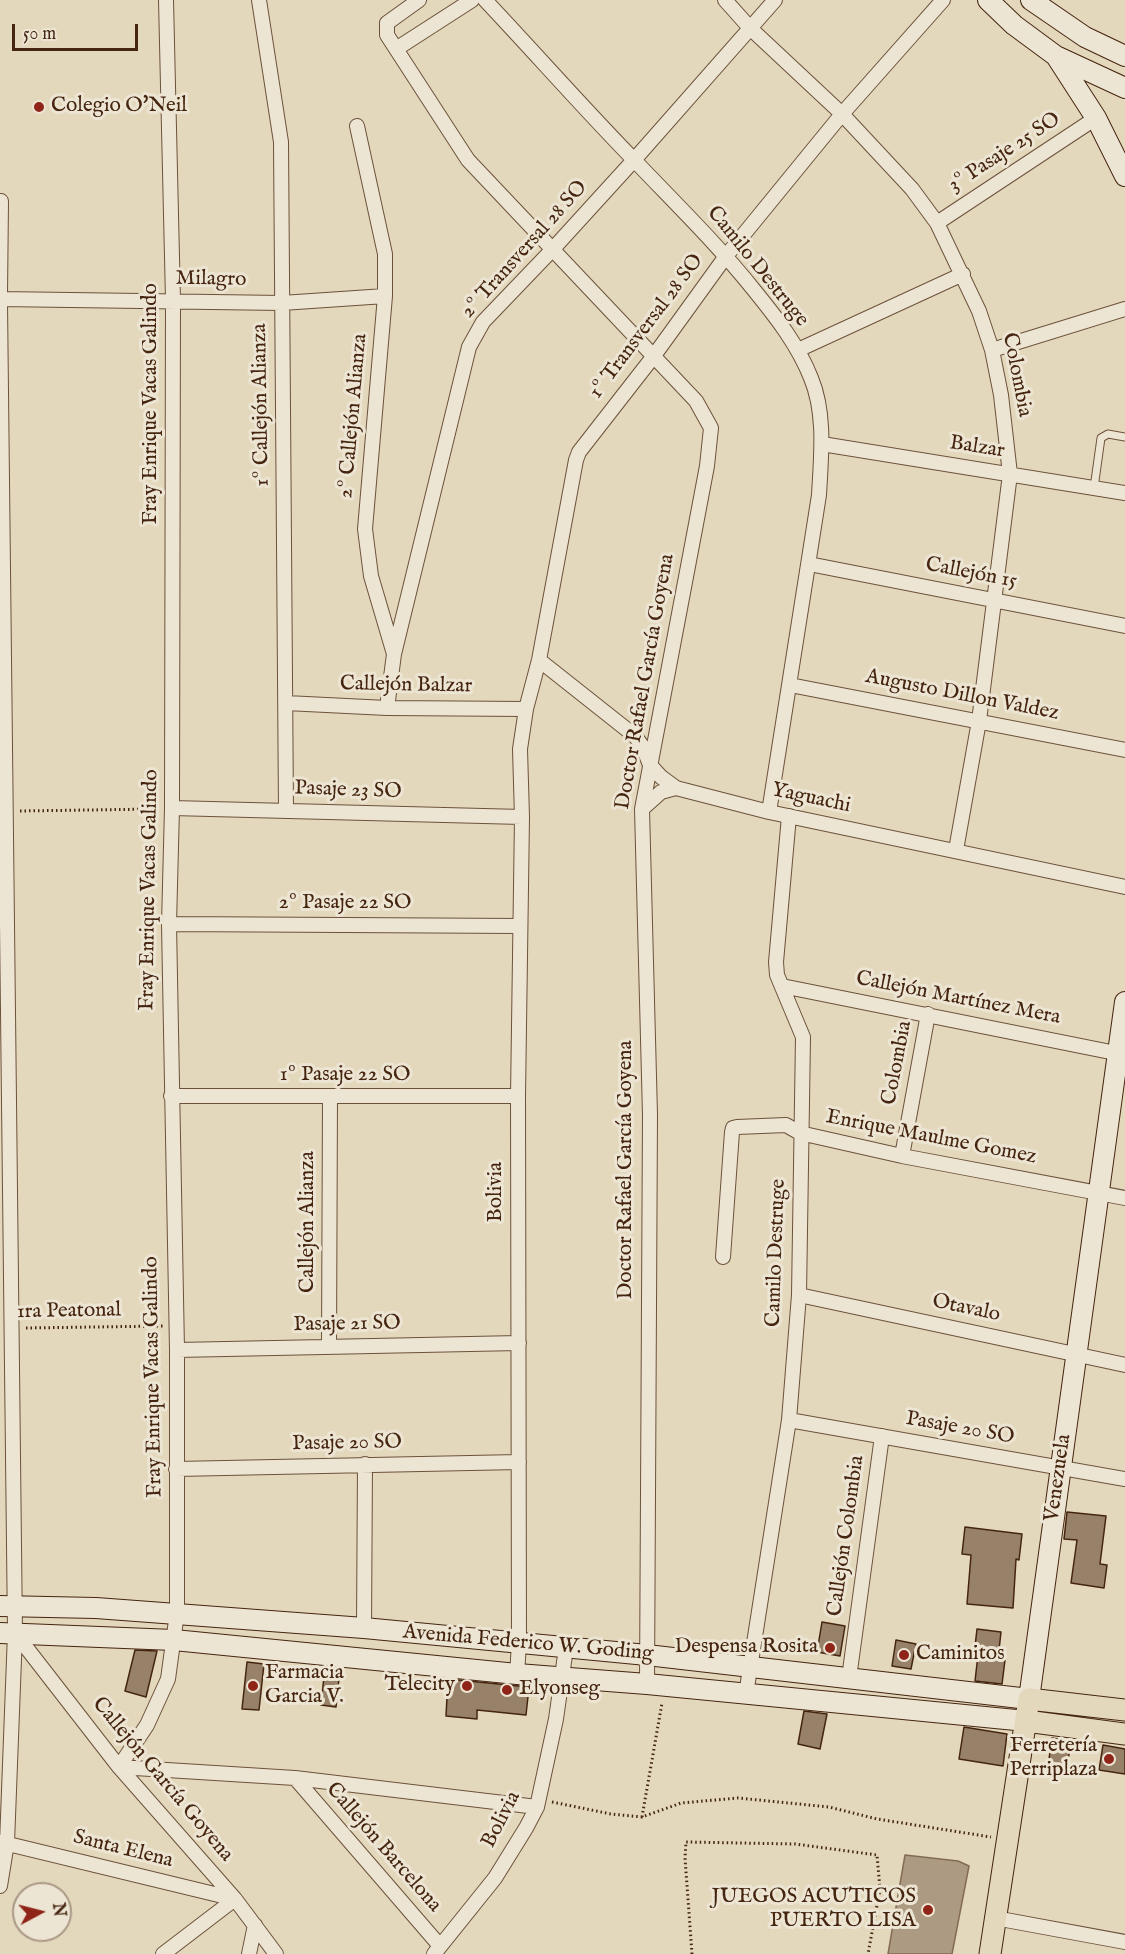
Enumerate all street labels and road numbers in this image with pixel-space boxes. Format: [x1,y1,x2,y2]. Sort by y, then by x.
street label: 3º Pasaje 25 SO [944,107,1066,199]
street label: 2º Transversal 28 SO [457,176,593,324]
street label: Camilo Destruge [701,201,813,333]
street label: 1º Transversal 28 SO [584,250,710,404]
street label: Milagro [175,267,247,293]
street label: Fray Enrique Vacas Galindo [139,283,165,525]
street label: 1º Callejón Alianza [248,323,276,487]
street label: Colombia [996,331,1036,419]
street label: 2º Callejón Alianza [334,333,374,499]
street label: Balzar [948,431,1006,465]
street label: Doctor Rafael García Goyena [611,552,681,812]
street label: Callejón 15 [923,553,1019,595]
street label: Augusto Dillon Valdez [863,665,1061,727]
street label: Callejón Balzar [340,672,472,700]
street label: Fray Enrique Vacas Galindo [135,769,165,1011]
street label: Pasaje 23 SO [294,777,402,805]
street label: Yaguachi [769,778,853,820]
street label: 2º Pasaje 22 SO [279,891,411,917]
street label: Callejón Martínez Mera [854,967,1062,1031]
street label: Colombia [878,1019,918,1107]
street label: Doctor Rafael García Goyena [614,1040,640,1300]
street label: 1º Pasaje 22 SO [280,1063,410,1089]
street label: Enrique Maulme Gomez [824,1105,1038,1171]
street label: Callejón Alianza [296,1151,322,1293]
street label: Bolivia [484,1162,510,1222]
street label: Camilo Destruge [762,1179,792,1327]
street label: Fray Enrique Vacas Galindo [139,1256,169,1498]
street label: Otavalo [930,1290,1002,1328]
street label: 1ra Peatonal [17,1298,121,1326]
street label: Pasaje 21 SO [293,1311,401,1339]
street label: Pasaje 20 SO [904,1407,1016,1451]
street label: Pasaje 20 SO [292,1430,402,1458]
street label: Venezuela [1040,1433,1078,1523]
street label: Callejón Colombia [823,1454,871,1618]
street label: Avenida Federico W. Goding [402,1620,654,1668]
street label: Callejón García Goyena [86,1693,238,1867]
street label: Callejón Barcelona [320,1778,446,1918]
street label: Bolivia [477,1787,527,1853]
street label: Santa Elena [70,1825,176,1875]

